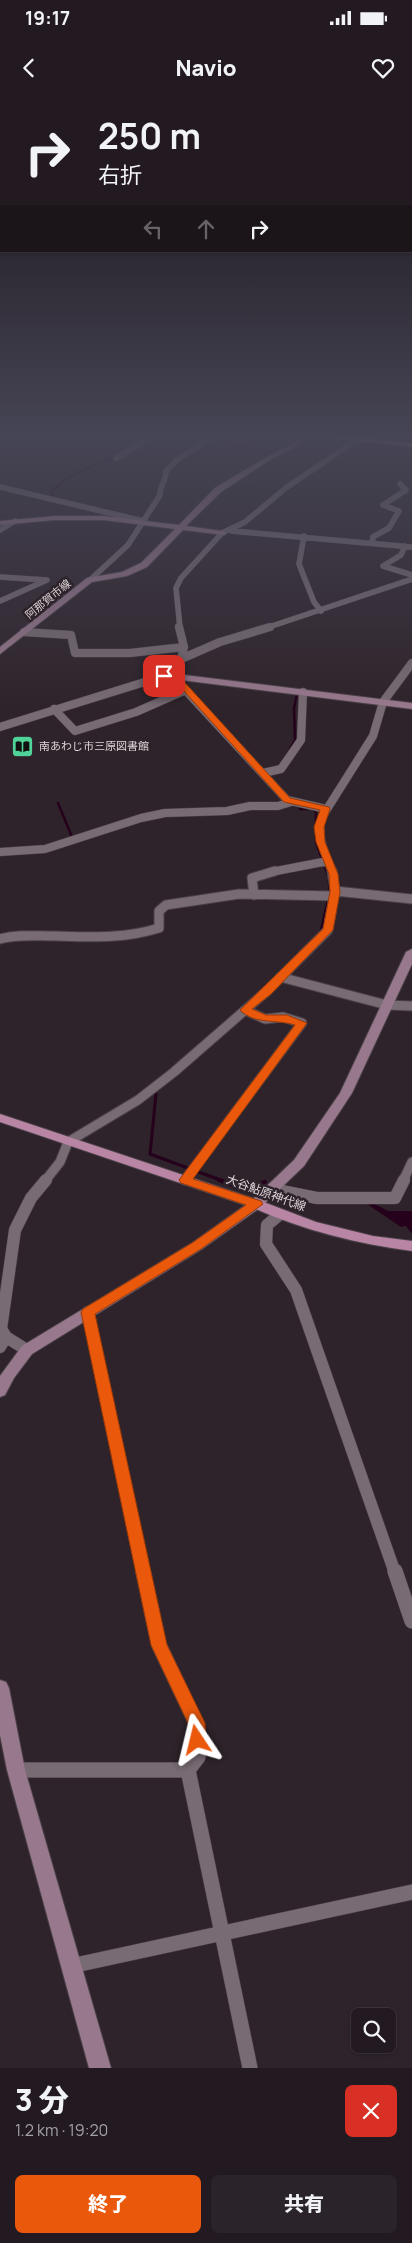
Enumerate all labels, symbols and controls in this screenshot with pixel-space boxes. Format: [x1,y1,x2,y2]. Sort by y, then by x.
text: 19:17 [25,5,70,31]
text: Navio [175,53,237,83]
icon: back [15,54,43,82]
icon: heart [369,54,397,82]
text: 250 m [98,112,201,160]
icon: right [15,120,80,185]
text: 右折 [98,160,142,190]
icon: left [139,215,167,243]
icon: ahead [192,215,220,243]
icon: right [245,215,273,243]
street label: 阿那賀市線 [22,575,74,622]
pin [143,655,185,697]
icon: arrive [150,662,178,690]
library icon: 南あわじ市三原図書館 [11,734,35,758]
place label: 南あわじ市三原図書館 [39,738,149,753]
street label: 大谷鮎原神代線 [224,1170,309,1215]
position arrow [170,1713,222,1765]
map controls [351,2008,396,2053]
button: search [351,2008,396,2053]
text: 3 分 [15,2079,69,2120]
button: close [345,2085,397,2137]
text: 1.2 km · 19:20 [15,2119,108,2141]
button: 終了 [15,2175,201,2233]
button: 共有 [211,2175,397,2233]

